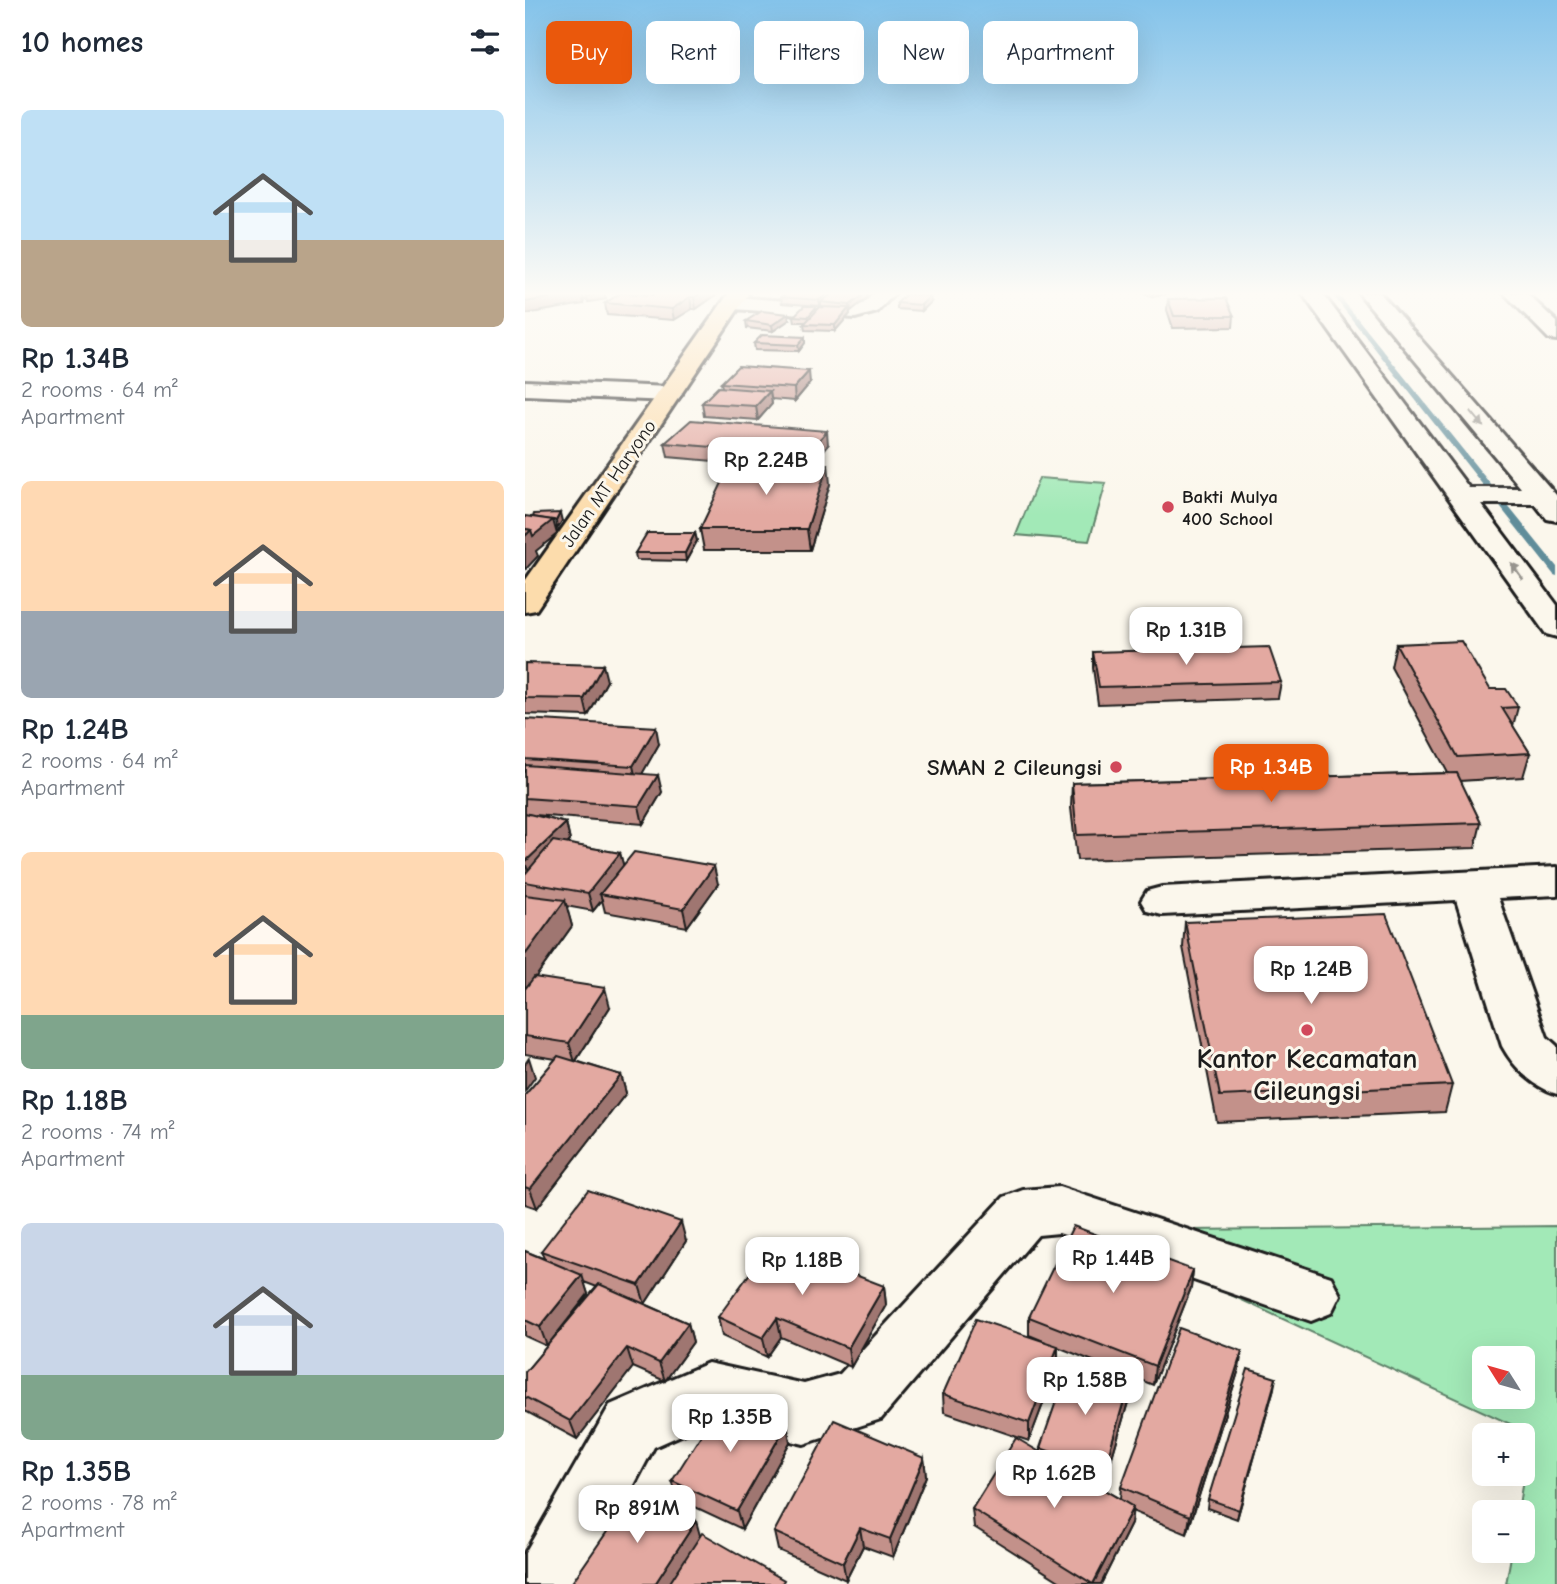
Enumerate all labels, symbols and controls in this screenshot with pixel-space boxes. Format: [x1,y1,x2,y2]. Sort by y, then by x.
chip: Buy [546,21,632,84]
chip: Rent [646,21,740,84]
chip: Filters [754,21,864,84]
chip: New [878,21,969,84]
chip: Apartment [983,21,1138,84]
icon: filters [466,23,504,61]
text: 10 homes [21,25,143,60]
icon: home [200,155,326,281]
text: Rp 1.34B [21,341,129,376]
text: 2 rooms · 64 m² [21,376,178,403]
text: Apartment [21,403,124,430]
one-way arrow [1469,411,1484,428]
street label: Jalan MT Haryono [557,416,661,551]
pin: Rp 2.24B [694,438,838,497]
text: Rp 2.24B [724,446,808,473]
place label: Bakti Mulya 400 School [1182,486,1278,530]
marker: Bakti Mulya 400 School [1160,499,1176,515]
icon: home [200,526,326,652]
one-way arrow [1509,563,1524,581]
pin: Rp 1.31B [1114,608,1258,667]
text: Rp 1.31B [1145,616,1227,643]
text: Rp 1.24B [21,712,128,747]
pin: Rp 1.34B [1199,744,1343,804]
text: 2 rooms · 64 m² [21,747,178,774]
text: Rp 1.34B [1230,753,1312,780]
place label: SMAN 2 Cileungsi [927,754,1102,781]
marker: SMAN 2 Cileungsi [1108,759,1124,775]
text: Apartment [21,774,124,801]
icon: home [200,897,326,1023]
pin: Rp 1.24B [1239,946,1383,1006]
text: Rp 1.24B [1270,955,1352,982]
marker: Kantor Kecamatan Cileungsi [1299,1022,1315,1038]
place label: Kantor Kecamatan Cileungsi [1197,1043,1417,1107]
text: Rp 1.18B [21,1083,128,1118]
text: 2 rooms · 74 m² [21,1118,174,1145]
text: Apartment [21,1145,124,1172]
pin: Rp 1.44B [1041,1236,1185,1295]
pin: Rp 1.18B [730,1238,874,1297]
text: Rp 1.44B [1072,1244,1154,1271]
text: Rp 1.18B [761,1246,843,1273]
icon: home [200,1268,326,1394]
north arrow [1472,1346,1535,1409]
map controls [1472,1346,1535,1563]
pin: Rp 1.58B [1013,1358,1157,1417]
text: Rp 1.58B [1043,1366,1127,1393]
pin: Rp 1.35B [658,1394,802,1454]
text: Rp 1.35B [688,1403,772,1430]
button: + [1472,1423,1535,1486]
pin: Rp 1.62B [982,1450,1126,1510]
text: Rp 1.35B [21,1454,131,1489]
text: Rp 1.62B [1012,1459,1096,1486]
pin: Rp 891M [572,1486,702,1545]
text: 2 rooms · 78 m² [21,1489,177,1516]
text: Rp 891M [595,1494,679,1521]
button: − [1472,1500,1535,1563]
text: Apartment [21,1516,124,1543]

